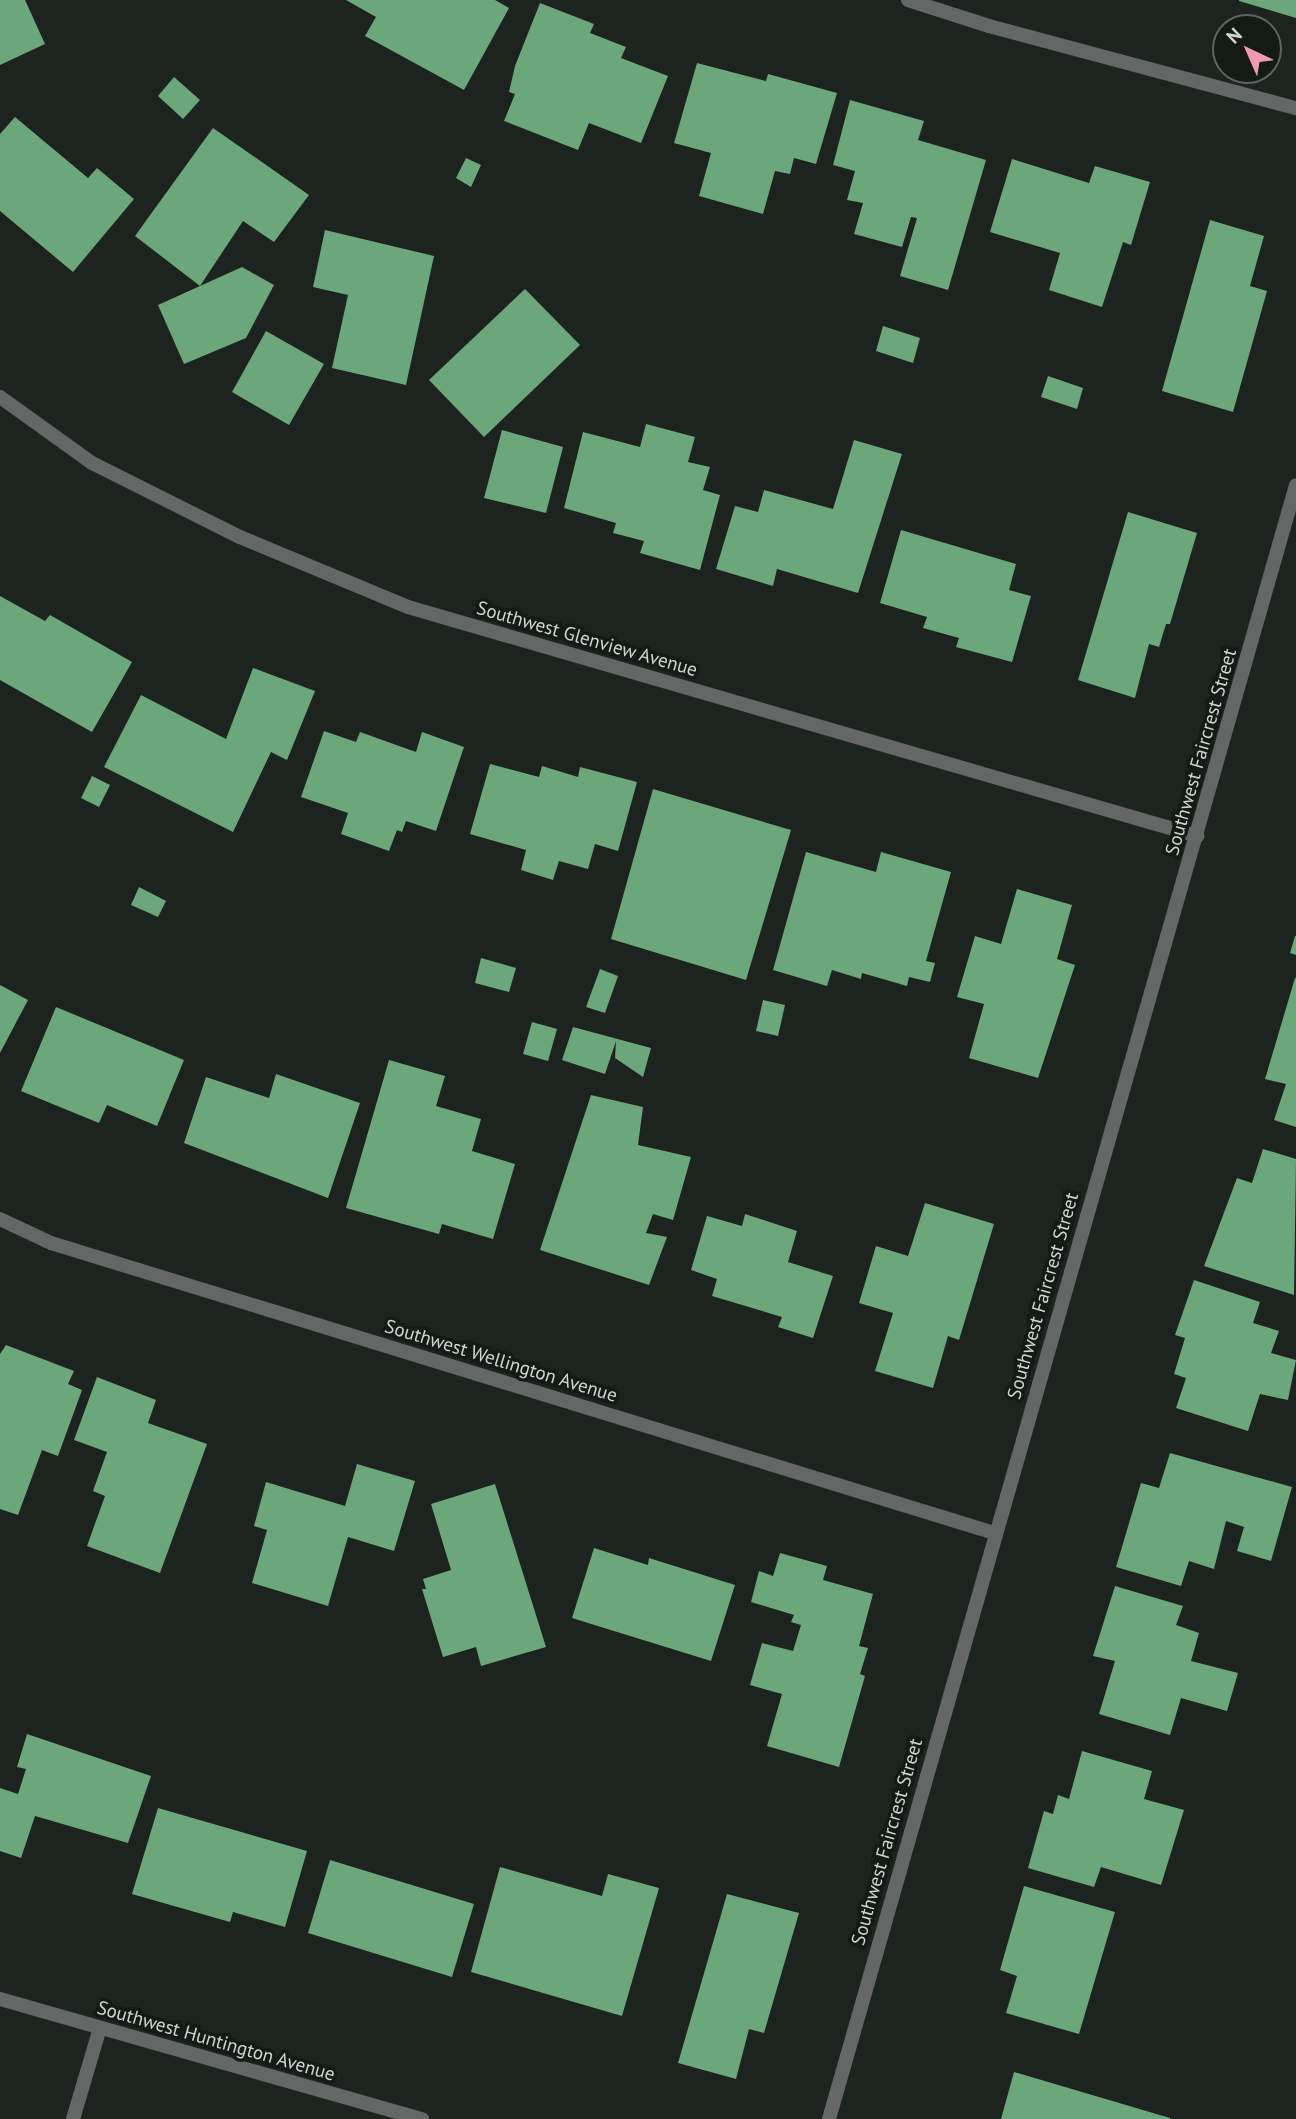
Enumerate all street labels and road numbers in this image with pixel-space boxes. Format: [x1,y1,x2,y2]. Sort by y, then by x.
street label: Southwest Glenview Avenue [474,596,700,682]
street label: Southwest Faircrest Street [1161,646,1241,858]
street label: Southwest Faircrest Street [1003,1190,1083,1402]
street label: Southwest Wellington Avenue [382,1315,620,1407]
street label: Southwest Faircrest Street [847,1736,927,1948]
street label: Southwest Huntington Avenue [94,1996,338,2086]

